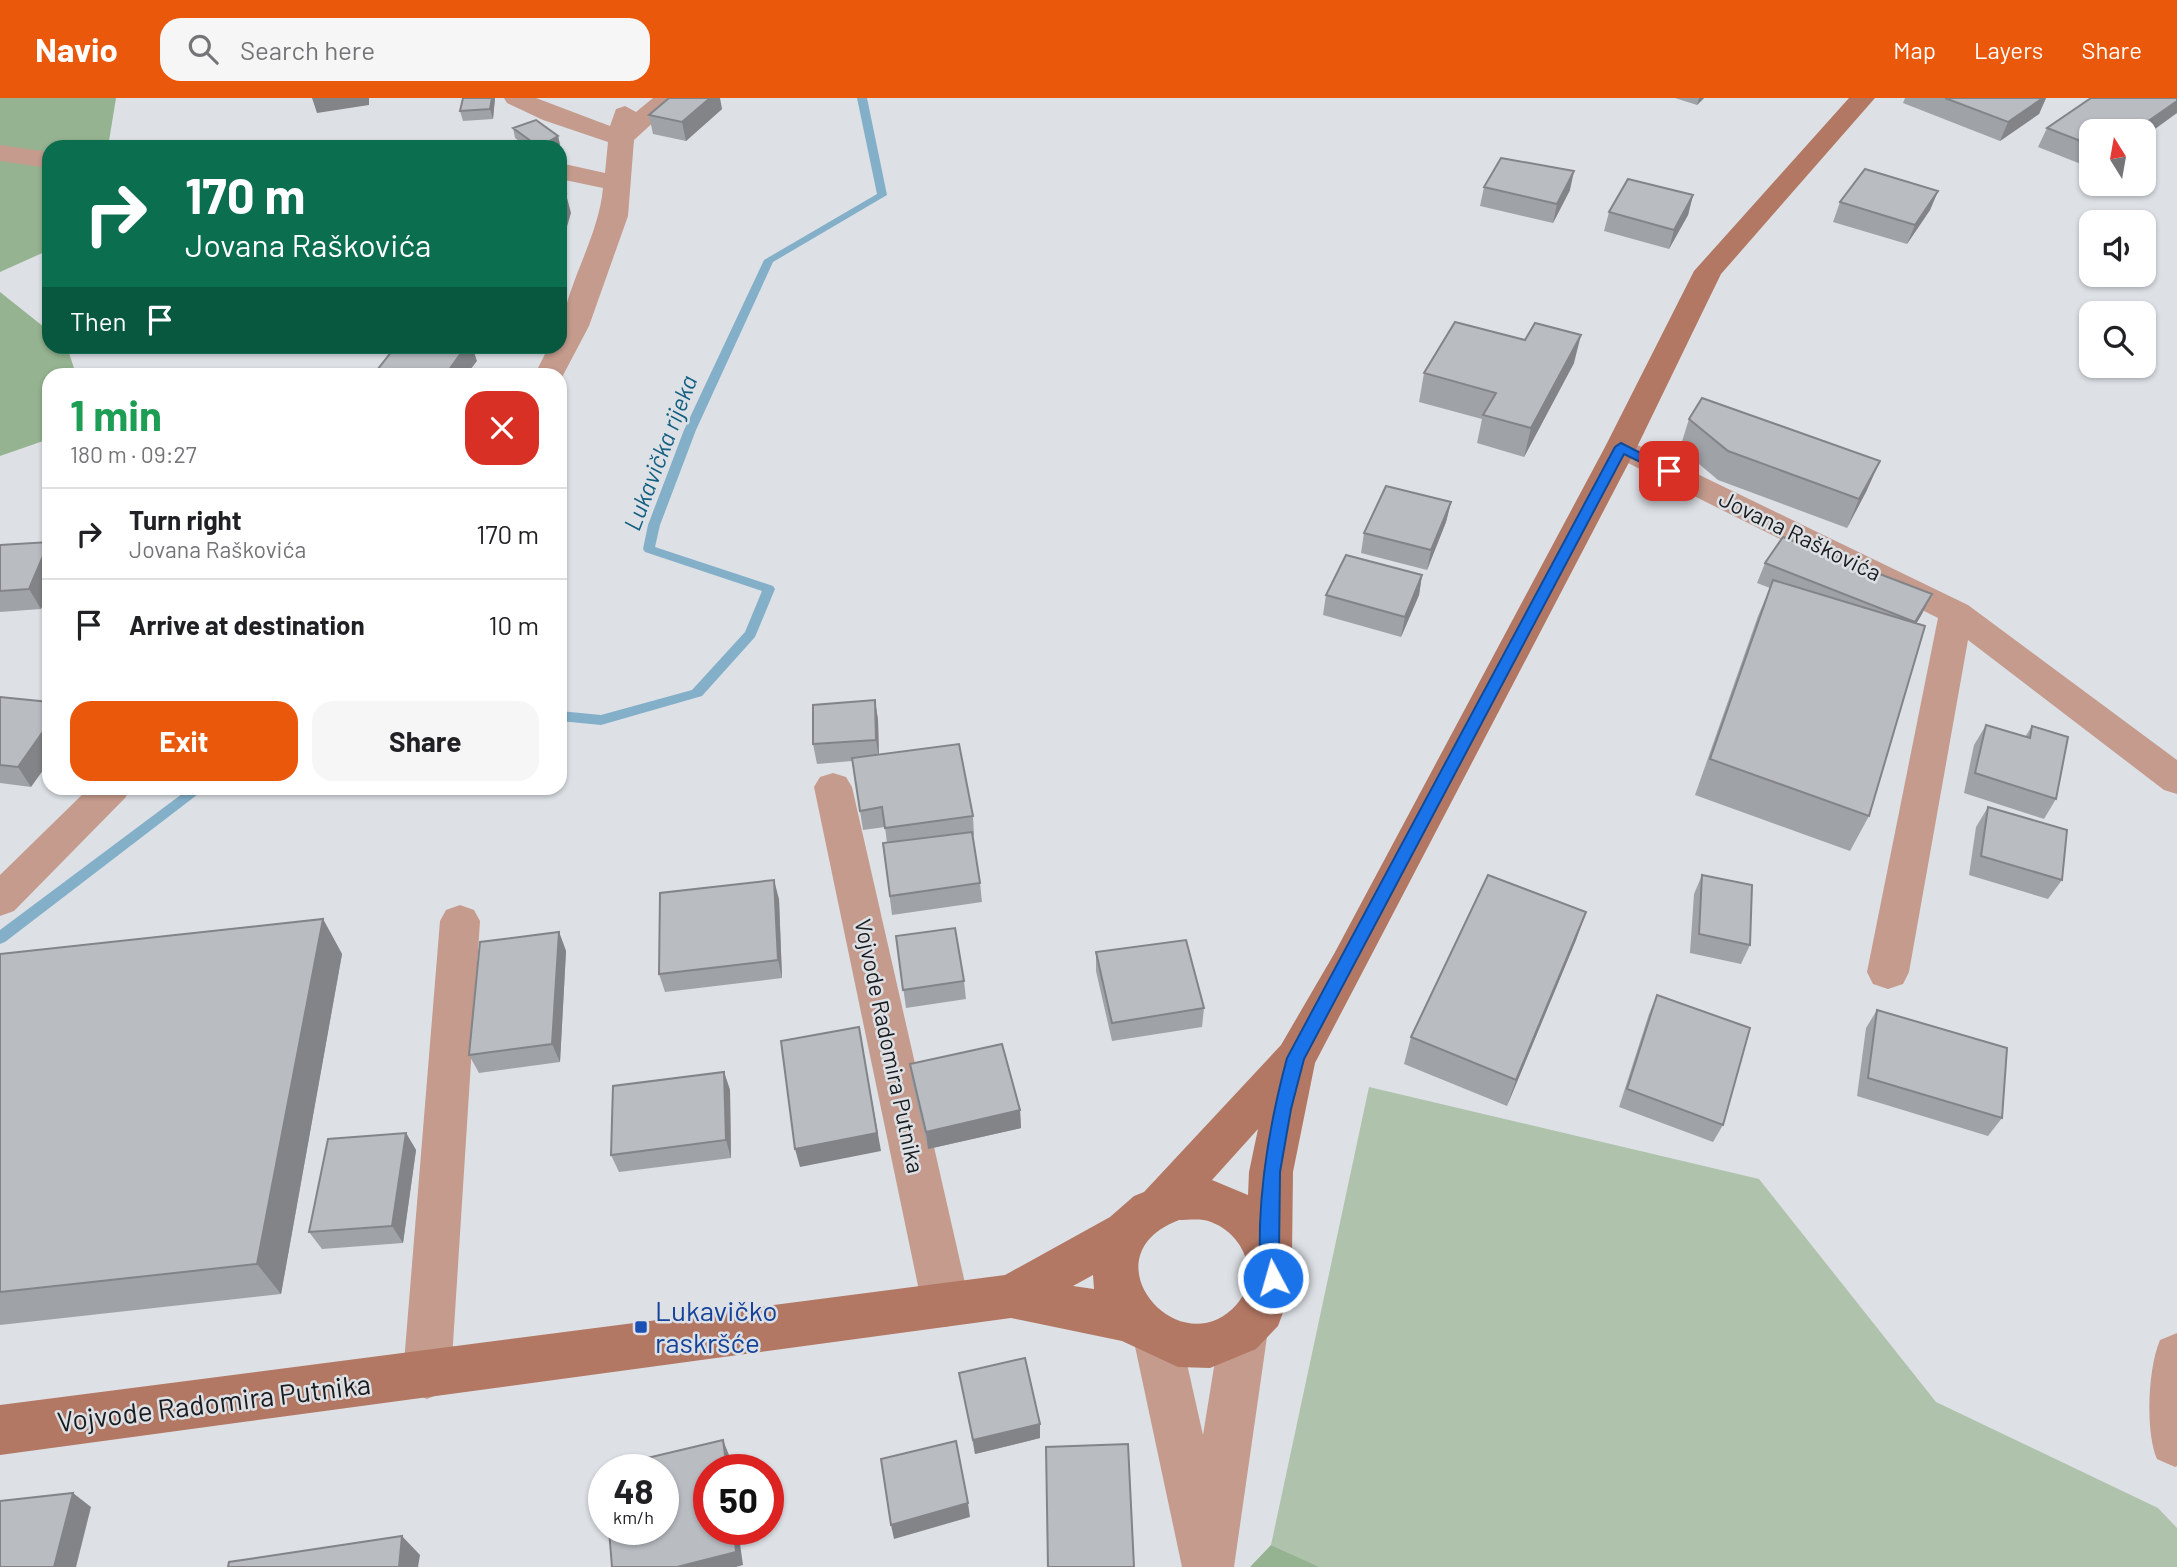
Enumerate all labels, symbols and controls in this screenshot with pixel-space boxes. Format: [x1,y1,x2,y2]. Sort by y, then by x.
search box [160,18,650,81]
text: Navio [35,29,118,69]
icon: search [184,30,222,68]
text: Search here [240,34,375,65]
text: Map [1893,35,1936,64]
text: Layers [1974,35,2043,64]
text: Share [2081,35,2142,64]
north arrow [2079,119,2156,196]
map controls [2079,119,2156,378]
text: 170 m [185,165,305,224]
icon: right [70,168,161,259]
button: sound [2079,210,2156,287]
text: Jovana Raškovića [185,225,431,263]
icon: arrive [141,301,179,339]
button: search [2079,301,2156,378]
text: Then [70,305,127,336]
water label: Lukavička rijeka [617,371,703,534]
text: 1 min [70,389,162,439]
button: close [465,391,539,465]
text: 180 m · 09:27 [70,440,197,468]
pin [1639,441,1699,501]
icon: arrive [1650,452,1688,490]
street label: Jovana Raškovića [1715,484,1886,587]
text: Turn right [129,504,242,535]
icon: right [70,515,108,553]
text: 170 m [476,518,539,549]
text: Jovana Raškovića [129,535,306,563]
icon: arrive [70,606,108,644]
text: Arrive at destination [129,609,365,640]
text: 10 m [489,609,539,640]
button: Exit [70,701,298,781]
button: Share [312,701,539,781]
street label: Vojvode Radomira Putnika [849,916,931,1175]
position arrow [1236,1241,1310,1315]
place label: Lukavičko raskršće [655,1293,778,1359]
marker: Lukavičko raskršće [633,1319,649,1335]
street label: Vojvode Radomira Putnika [55,1366,373,1438]
speed limit sign: 50 [693,1454,784,1545]
text: 48 [613,1469,654,1511]
text: km/h [613,1506,654,1528]

